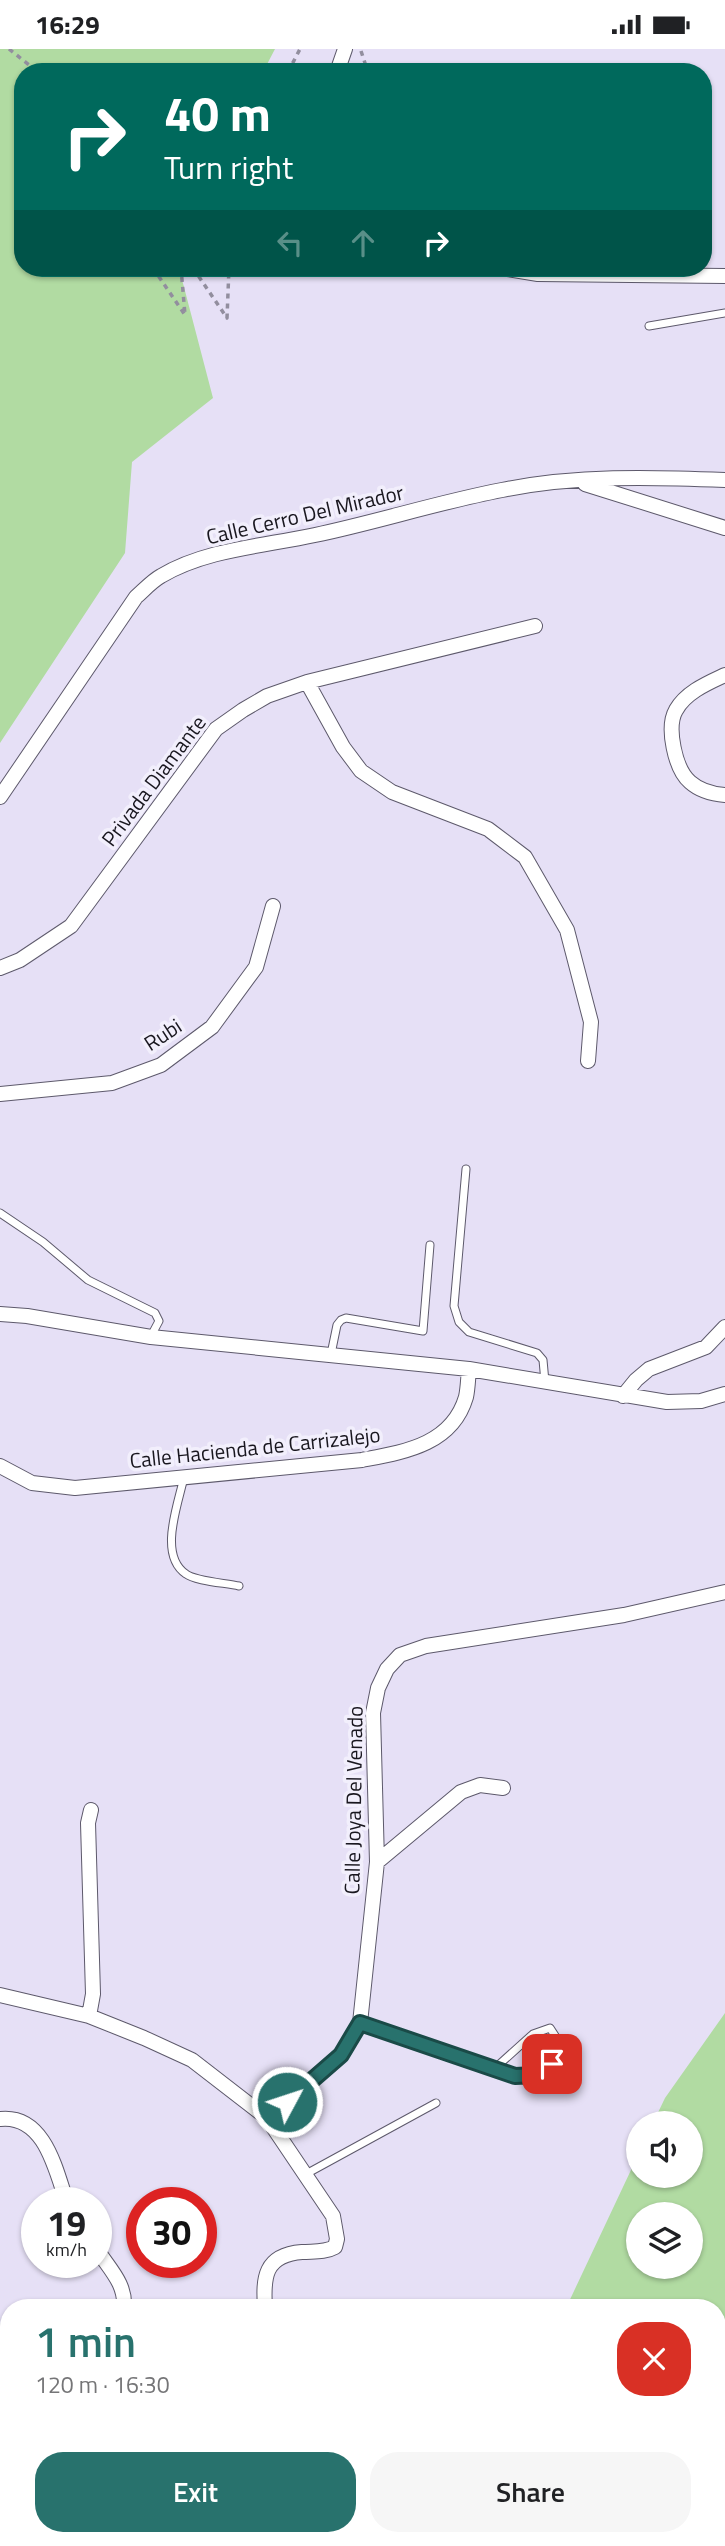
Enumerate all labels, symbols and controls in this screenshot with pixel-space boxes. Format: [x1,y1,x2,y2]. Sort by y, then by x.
text: 16:29 [35,5,100,44]
text: 40 m [164,75,271,150]
icon: right [49,91,140,182]
text: Turn right [164,143,293,191]
icon: left [271,224,309,262]
icon: ahead [344,224,382,262]
icon: right [417,224,455,262]
street label: Calle Cerro Del Mirador [203,476,407,552]
street label: Privada Diamante [93,708,213,853]
street label: Rubi [137,1010,188,1058]
street label: Calle Hacienda de Carrizalejo [128,1418,382,1476]
street label: Calle Joya Del Venado [335,1705,371,1895]
pin [522,2034,582,2094]
icon: arrive [533,2045,571,2083]
position arrow [250,2065,324,2139]
map controls [626,2111,703,2279]
button: sound [626,2111,703,2188]
speed limit sign: 30 [126,2187,217,2278]
text: 19 [47,2196,86,2250]
button: layers [626,2202,703,2279]
text: km/h [46,2236,87,2263]
text: 1 min [35,2309,136,2373]
button: close [617,2322,691,2396]
text: 120 m · 16:30 [35,2367,170,2402]
button: Exit [35,2452,356,2532]
button: Share [370,2452,691,2532]

